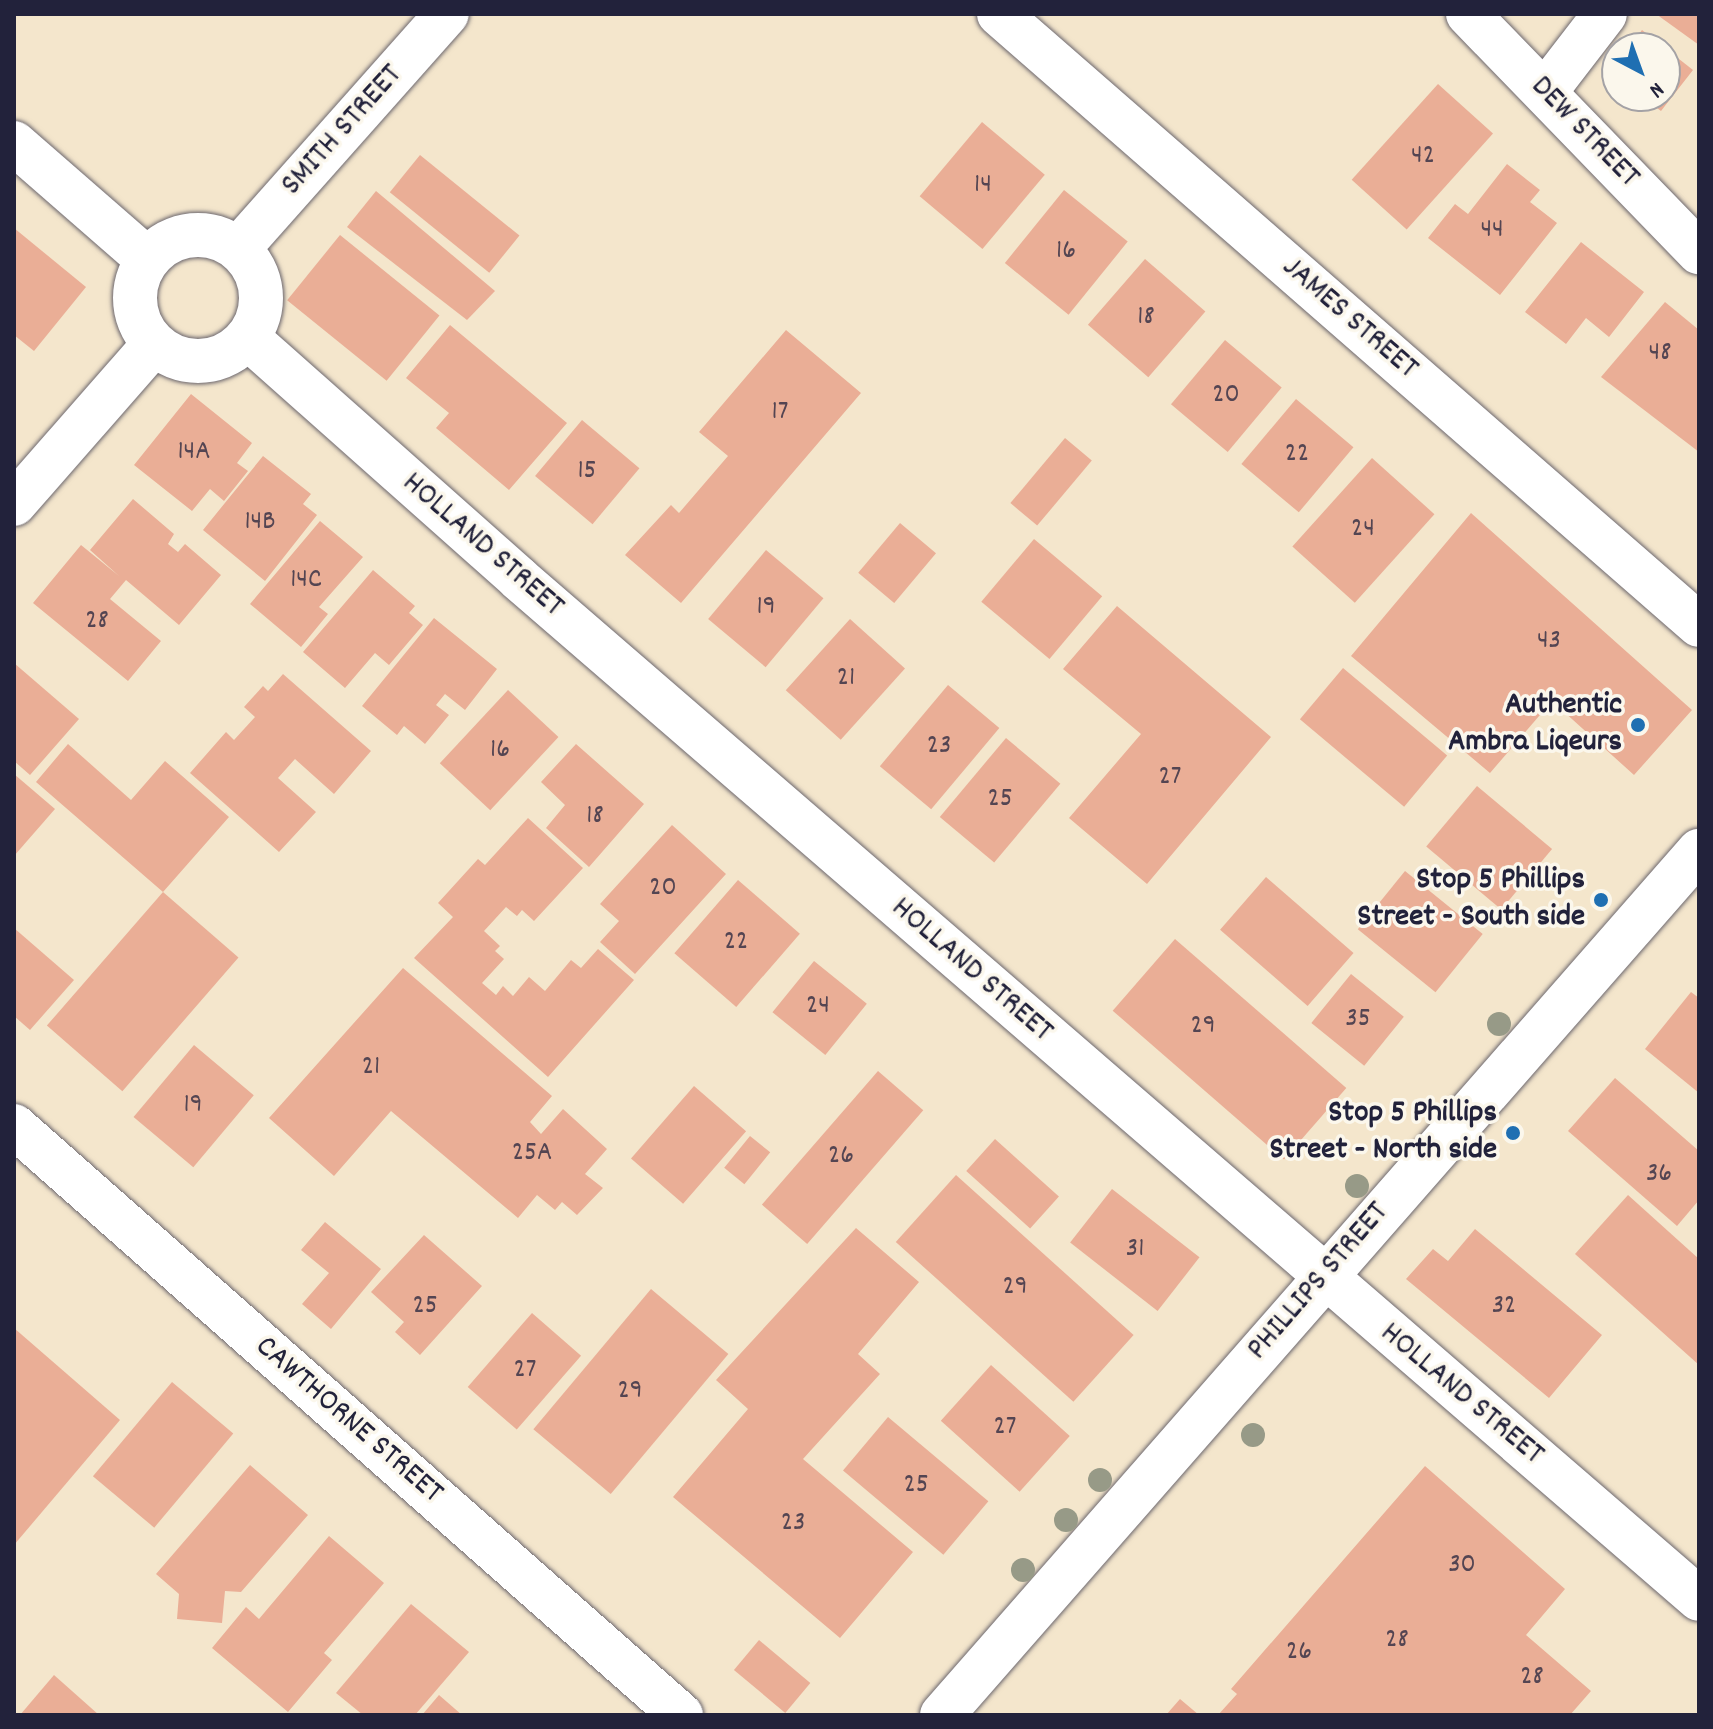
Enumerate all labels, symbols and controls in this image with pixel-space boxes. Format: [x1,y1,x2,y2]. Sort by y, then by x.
north arrow [1601,32,1681,112]
street label: SMITH STREET [274,57,412,205]
street label: DEW STREET [1521,69,1647,197]
text: N [1641,74,1670,104]
house number: 42 [1411,140,1435,174]
house number: 14 [974,169,992,203]
house number: 44 [1480,214,1504,248]
house number: 16 [1056,235,1076,269]
street label: JAMES STREET [1273,249,1425,389]
house number: 18 [1137,301,1155,335]
house number: 48 [1649,337,1671,371]
house number: 20 [1212,379,1240,413]
house number: 17 [772,396,788,430]
house number: 14A [177,436,211,470]
house number: 22 [1285,438,1309,472]
house number: 15 [577,455,597,489]
street label: HOLLAND STREET [393,465,571,627]
house number: 14B [244,506,276,540]
house number: 24 [1351,513,1375,547]
house number: 14C [290,564,322,598]
house number: 19 [757,591,775,625]
house number: 28 [85,605,109,639]
house number: 43 [1537,625,1561,659]
house number: 21 [837,662,855,696]
place label: Authentic Ambra Liqeurs [1448,688,1622,763]
marker: Authentic Ambra Liqeurs [1629,716,1647,734]
house number: 23 [927,730,951,764]
house number: 16 [490,734,510,768]
house number: 27 [1159,761,1181,795]
house number: 25 [987,783,1013,817]
house number: 18 [586,800,604,834]
place label: Stop 5 Phillips Street - South side [1357,863,1585,938]
house number: 20 [649,872,677,906]
street label: HOLLAND STREET [882,890,1060,1052]
marker: Stop 5 Phillips Street - South side [1592,891,1610,909]
house number: 22 [724,926,748,960]
house number: 24 [806,990,830,1024]
house number: 35 [1345,1003,1371,1037]
house number: 29 [1190,1010,1216,1044]
house number: 21 [362,1051,380,1085]
house number: 19 [184,1089,202,1123]
place label: Stop 5 Phillips Street - North side [1270,1096,1497,1171]
marker: Stop 5 Phillips Street - North side [1504,1124,1522,1142]
house number: 25A [512,1137,552,1171]
house number: 26 [828,1140,854,1174]
house number: 36 [1646,1158,1672,1192]
street label: PHILLIPS STREET [1240,1195,1398,1369]
house number: 31 [1126,1233,1144,1267]
house number: 29 [1002,1271,1028,1305]
house number: 25 [412,1290,438,1324]
house number: 32 [1492,1290,1516,1324]
street label: HOLLAND STREET [1371,1315,1551,1475]
street label: CAWTHORNE STREET [246,1329,450,1513]
house number: 27 [514,1354,536,1388]
house number: 29 [617,1375,643,1409]
house number: 27 [994,1411,1016,1445]
house number: 25 [903,1469,929,1503]
house number: 23 [781,1507,805,1541]
house number: 30 [1448,1549,1476,1583]
house number: 28 [1385,1624,1409,1658]
house number: 26 [1286,1636,1312,1670]
house number: 28 [1520,1661,1544,1695]

